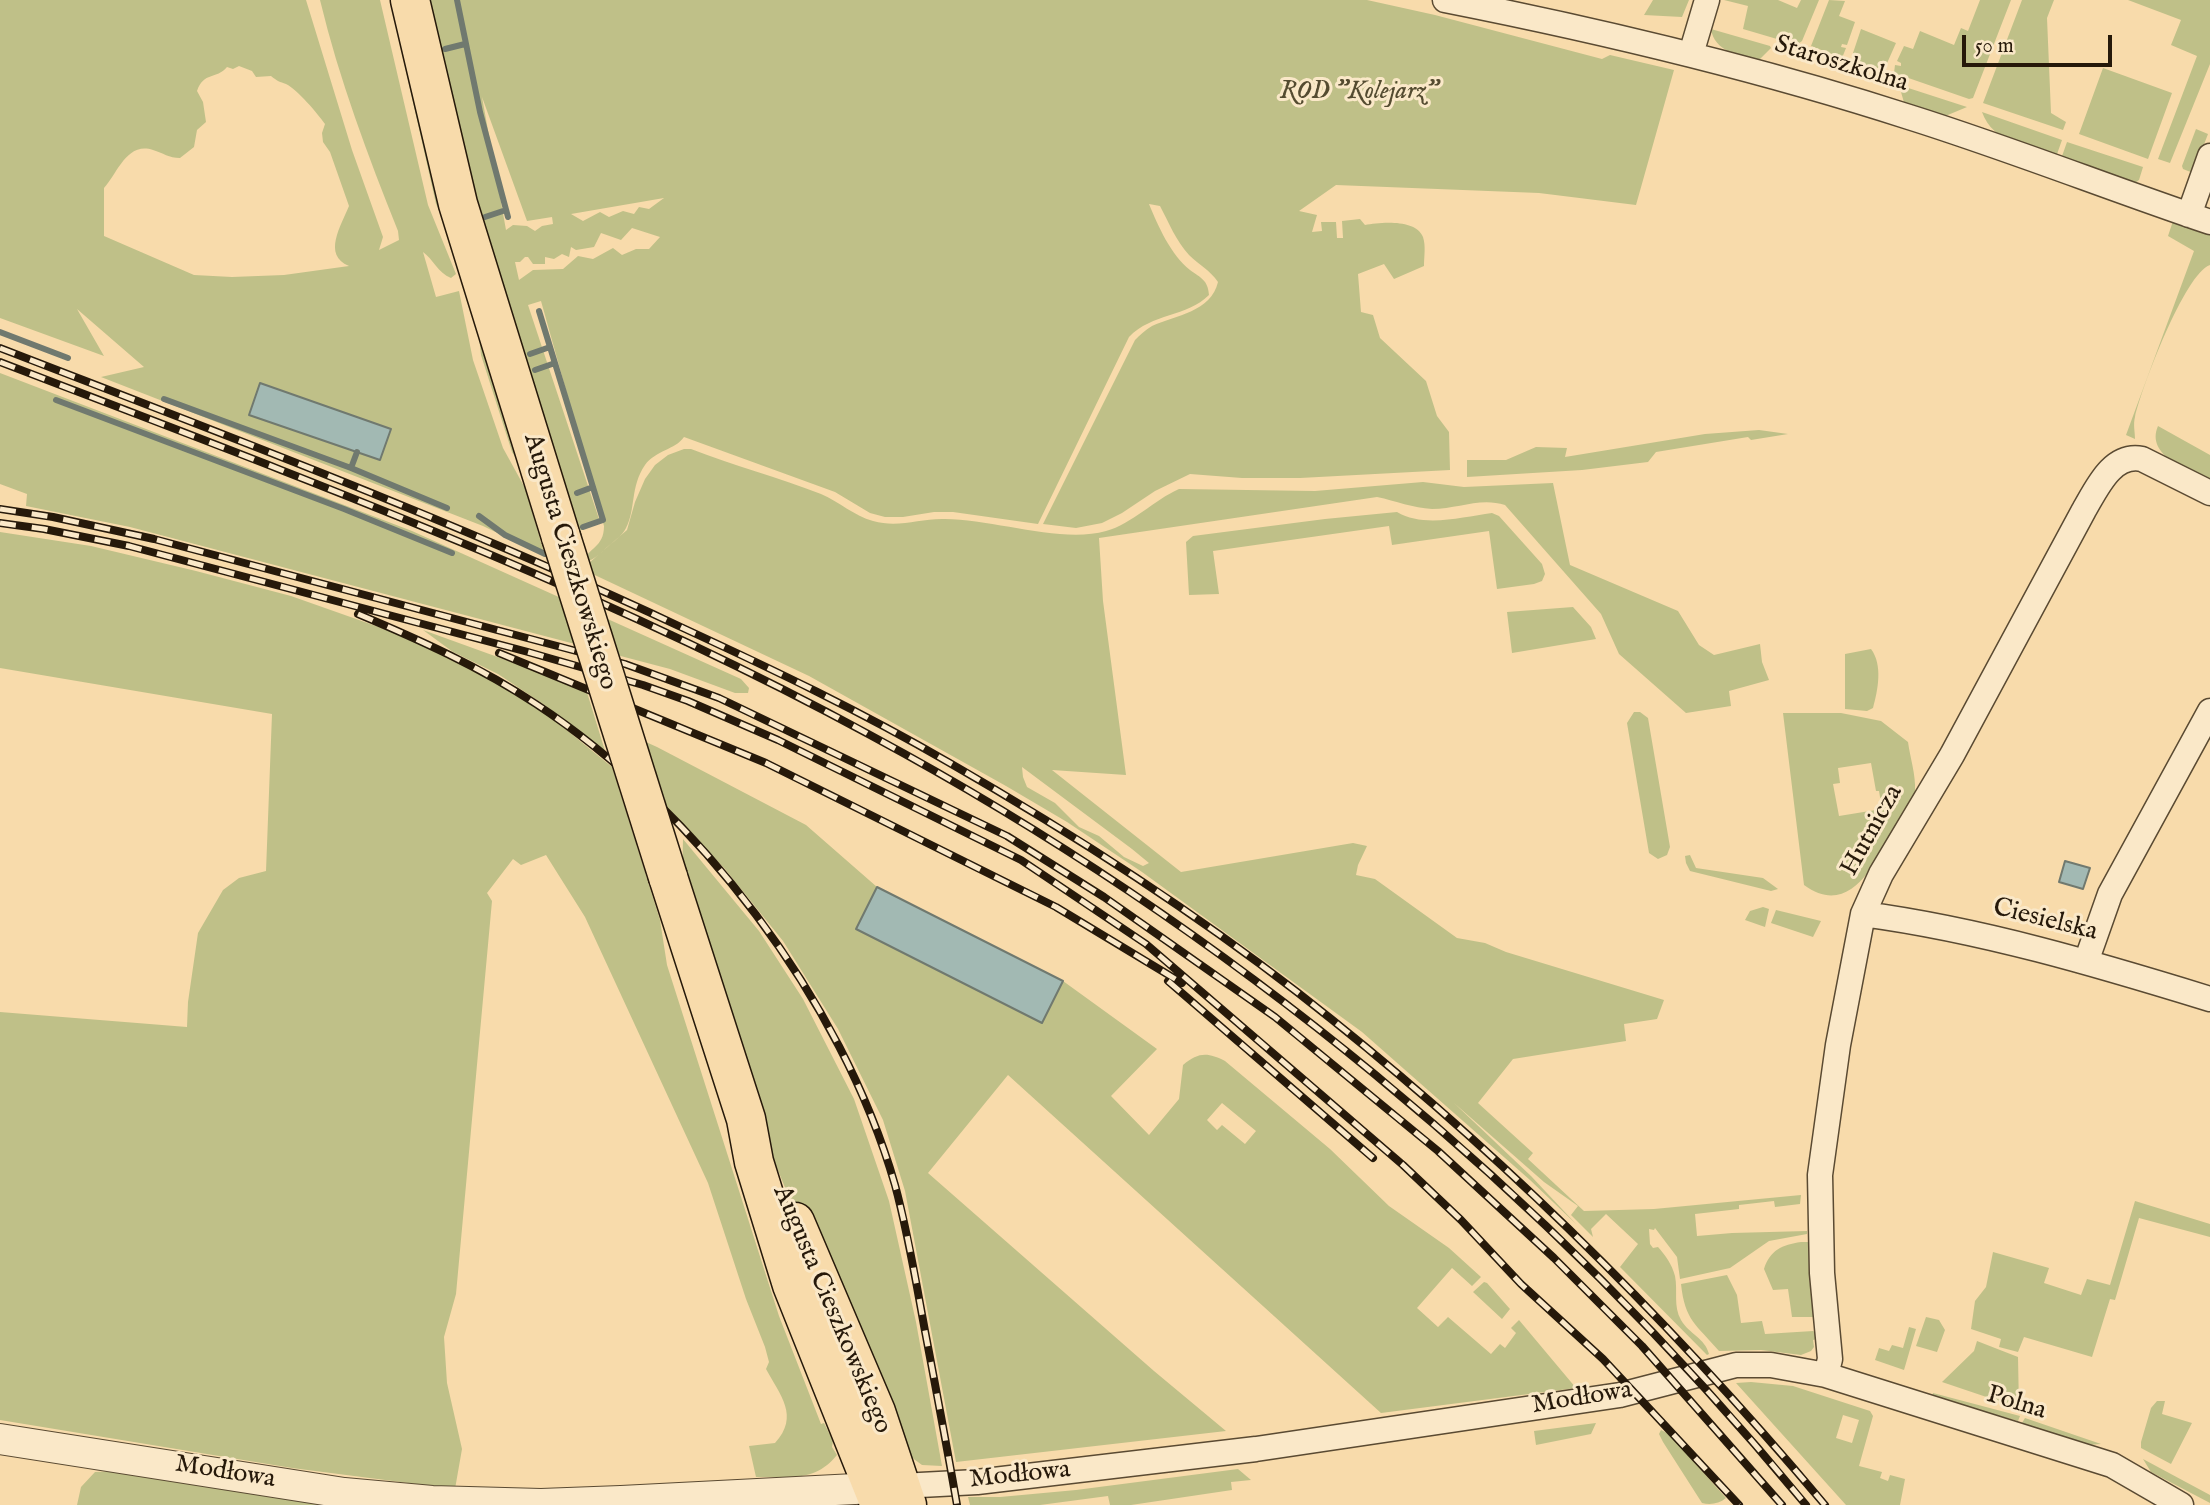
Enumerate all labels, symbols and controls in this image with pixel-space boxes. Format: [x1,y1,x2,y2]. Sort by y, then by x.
scale bar [1965,21,2116,65]
street label: Staroszkolna [1770,30,1912,100]
text: 50 m [1975,33,2014,60]
park label: ROD "Kolejarz" [1280,77,1438,109]
street label: Augusta Cieszkowskiego [515,430,623,694]
street label: Hutnicza [1835,780,1911,882]
street label: Ciesielska [1990,893,2100,949]
street label: Augusta Cieszkowskiego [765,1181,897,1439]
street label: Modłowa [1530,1376,1634,1422]
street label: Polna [1982,1380,2050,1428]
street label: Modłowa [173,1450,277,1496]
street label: Modłowa [968,1455,1072,1497]

